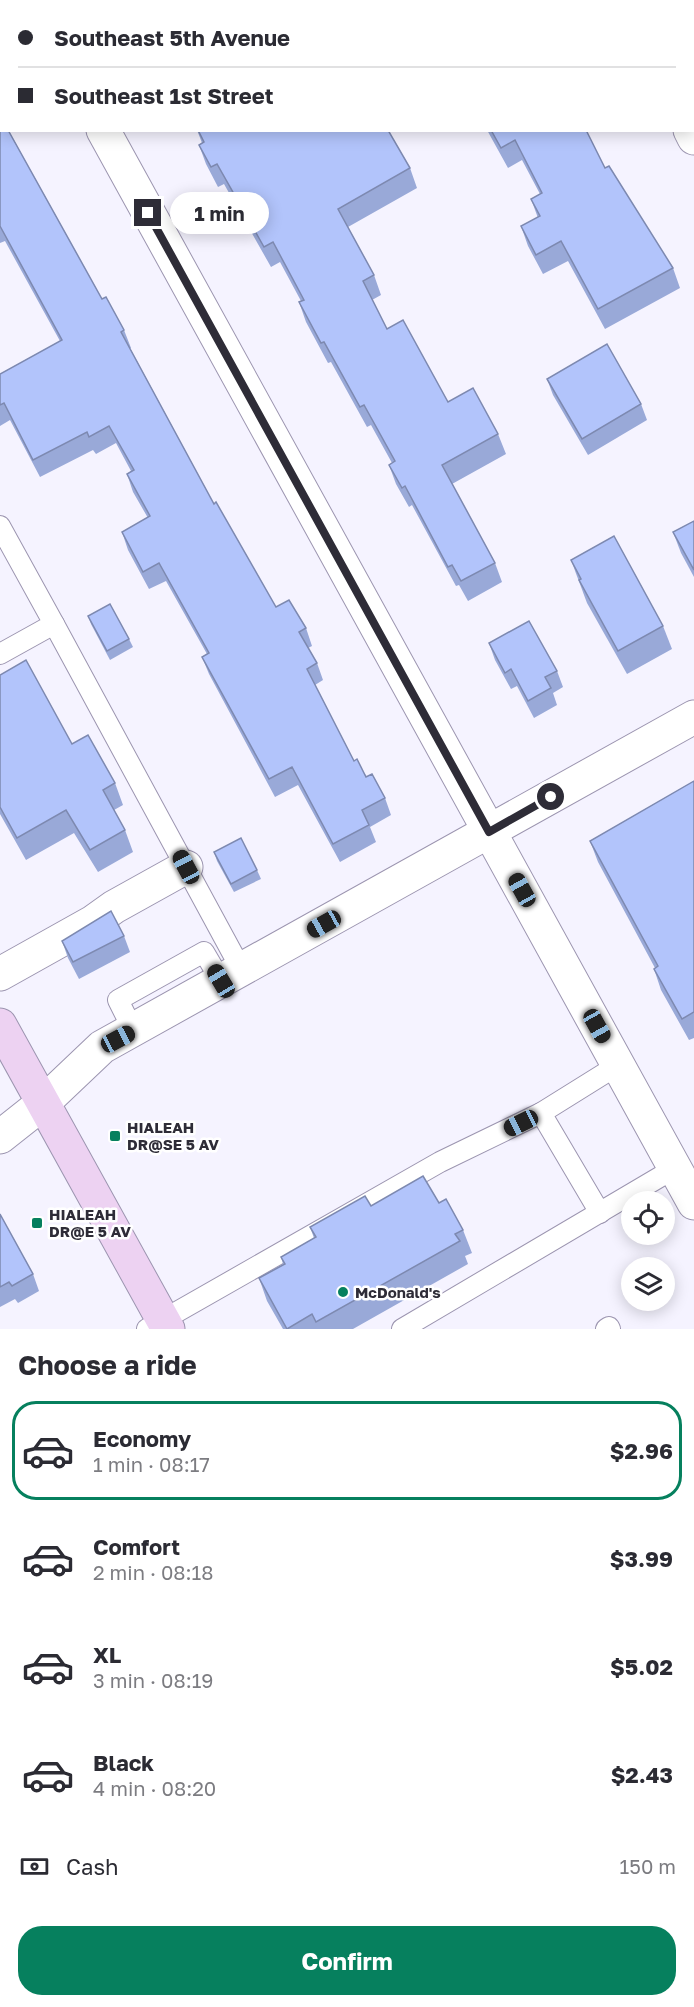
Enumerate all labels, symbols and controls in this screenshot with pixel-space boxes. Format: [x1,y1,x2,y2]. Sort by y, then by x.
text: Southeast 5th Avenue [54,24,290,51]
text: Southeast 1st Street [54,82,273,109]
callout: 1 min [169,192,268,234]
route end [134,199,161,226]
text: 1 min [194,201,245,225]
route start [537,783,564,810]
car [170,847,202,887]
car [505,870,539,910]
car [304,907,344,941]
car [204,961,238,1001]
car [580,1006,614,1046]
car [98,1023,138,1055]
car [501,1107,541,1139]
place label: HIALEAH DR@SE 5 AV [127,1118,219,1153]
marker: HIALEAH DR@SE 5 AV [108,1129,122,1143]
map controls [621,1191,675,1311]
button: locate [621,1191,675,1245]
place label: HIALEAH DR@E 5 AV [49,1205,131,1240]
marker: HIALEAH DR@E 5 AV [30,1216,44,1230]
button: layers [621,1257,675,1311]
place label: McDonald's [355,1283,441,1301]
marker: McDonald's [336,1285,350,1299]
text: Choose a ride [18,1349,197,1381]
icon: car [21,1424,75,1478]
text: Economy [93,1425,191,1452]
text: $2.96 [610,1437,673,1464]
text: 1 min · 08:17 [93,1452,210,1476]
icon: car [21,1532,75,1586]
text: Comfort [93,1533,180,1560]
text: $3.99 [610,1545,673,1572]
text: 2 min · 08:18 [93,1560,213,1584]
icon: car [21,1640,75,1694]
text: XL [93,1641,121,1668]
text: $5.02 [610,1653,673,1680]
text: 3 min · 08:19 [93,1668,213,1692]
icon: car [21,1748,75,1802]
text: Black [93,1749,154,1776]
text: $2.43 [611,1761,673,1788]
text: 4 min · 08:20 [93,1776,216,1800]
icon: cash [18,1850,51,1883]
text: Cash [66,1853,119,1880]
text: 150 m [620,1854,676,1878]
button: Confirm [18,1926,676,1995]

